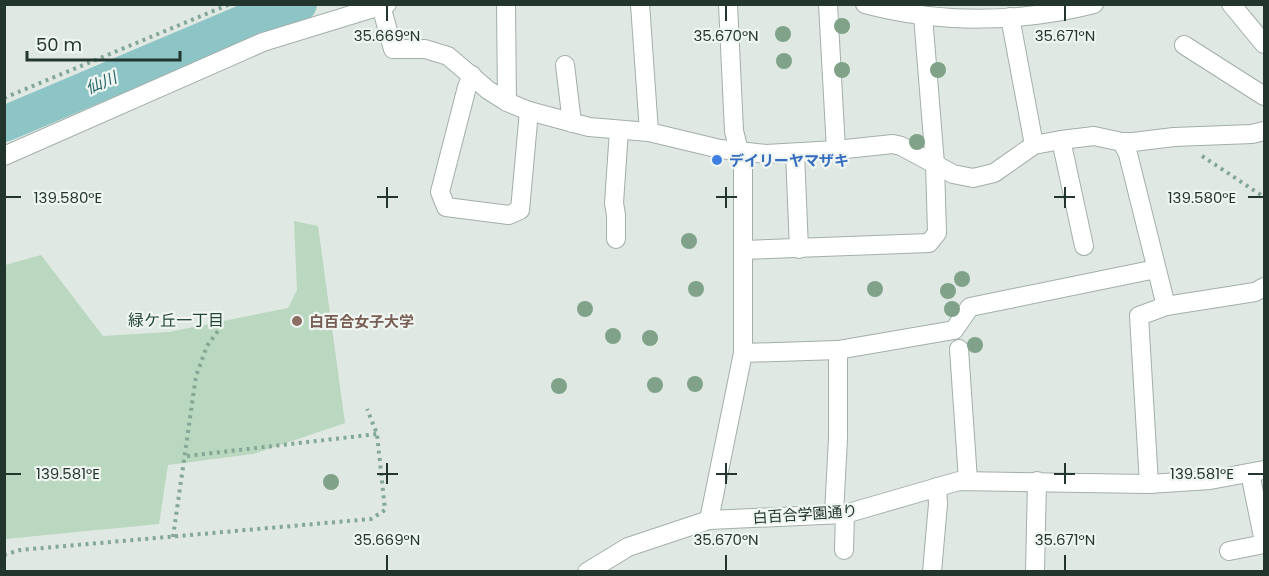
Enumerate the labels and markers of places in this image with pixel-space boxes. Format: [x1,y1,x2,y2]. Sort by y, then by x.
place label: デイリーヤマザキ [729,150,849,171]
marker: デイリーヤマザキ [710,153,724,167]
place label: 白百合女子大学 [309,311,414,332]
marker: 白百合女子大学 [290,314,304,328]

